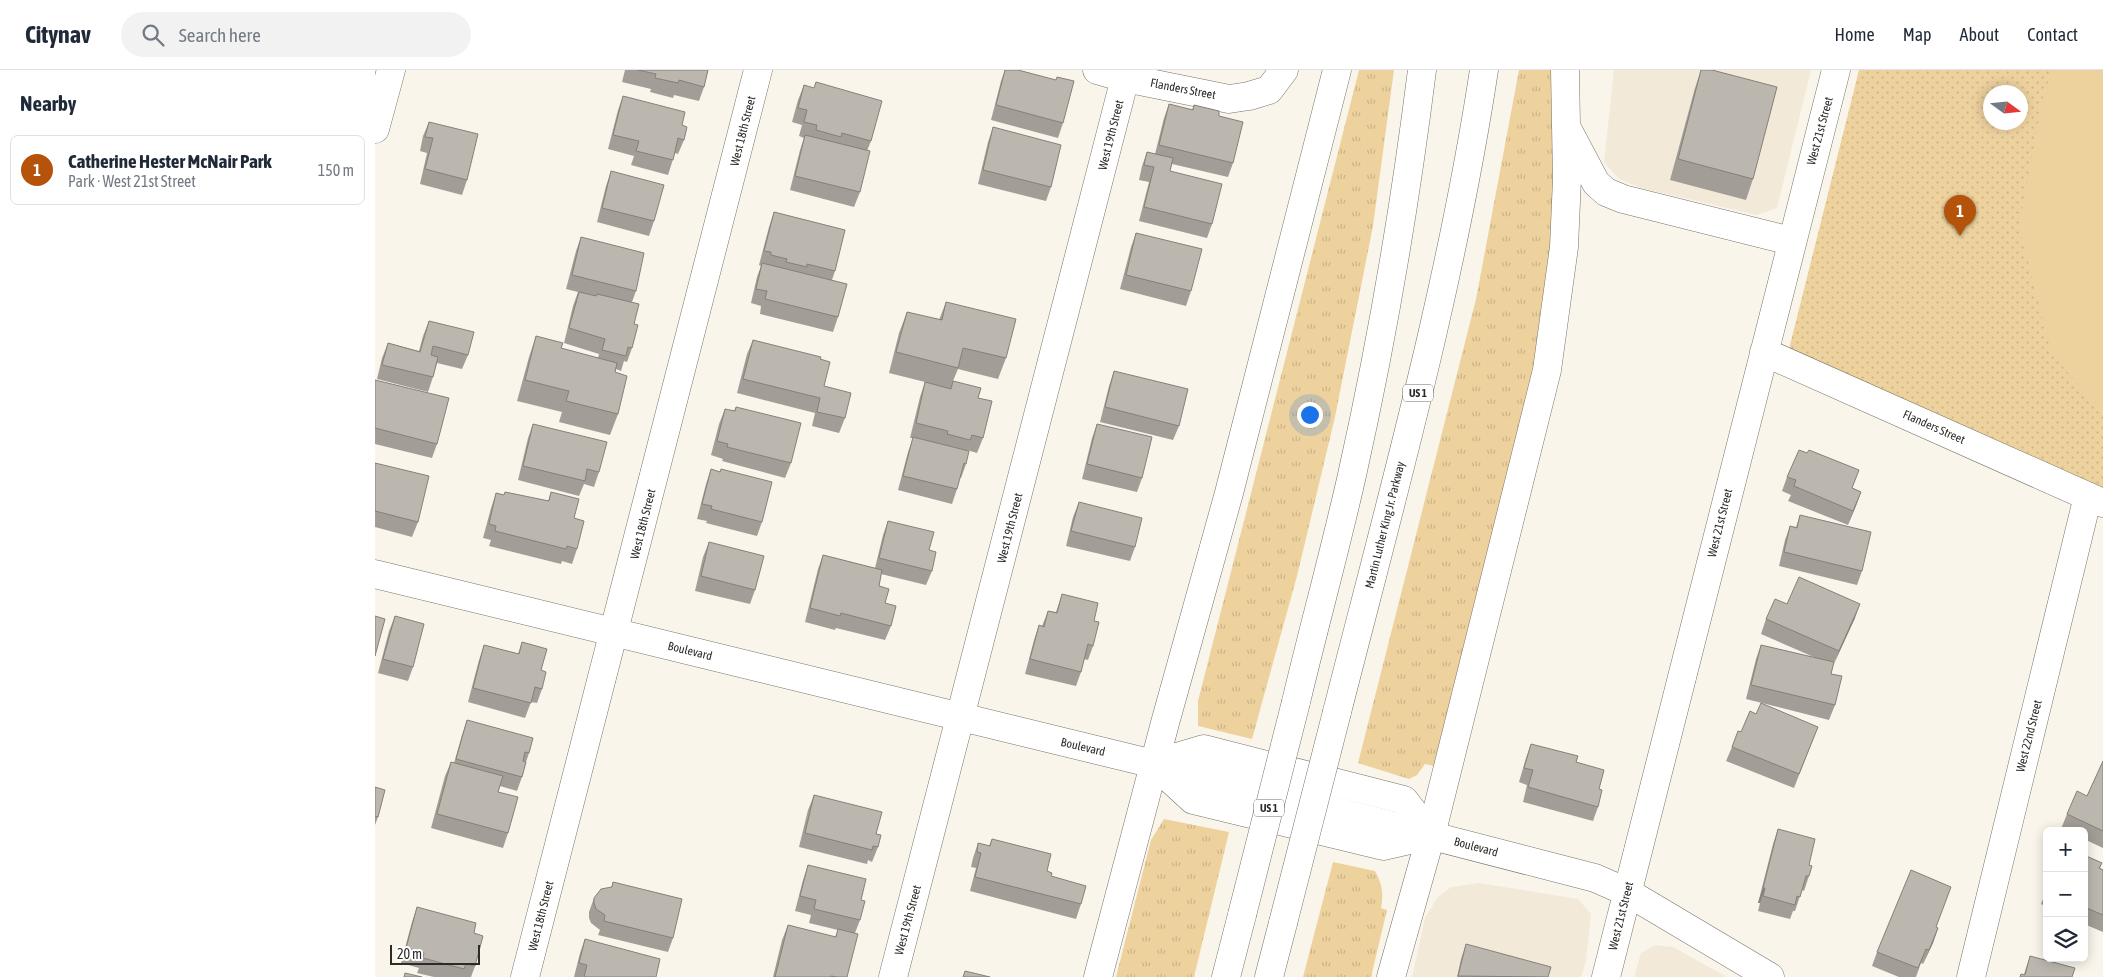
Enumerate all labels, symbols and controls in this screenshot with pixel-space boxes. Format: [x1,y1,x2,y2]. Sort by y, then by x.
search box [121,12,471,57]
text: Citynav [25,21,91,48]
icon: search [139,21,167,49]
text: Search here [179,24,261,46]
text: Home [1835,24,1875,45]
text: Map [1903,24,1932,45]
text: About [1960,24,1999,45]
text: Contact [2027,24,2078,45]
street label: Flanders Street [1149,76,1217,102]
north arrow [1983,85,2028,130]
text: Nearby [20,91,76,115]
street label: West 18th Street [728,94,759,167]
street label: West 21st Street [1804,95,1836,167]
street label: West 19th Street [1096,98,1127,171]
text: Catherine Hester McNair Park [68,150,272,172]
text: 1 [33,161,41,179]
text: 150 m [318,161,354,179]
text: Park · West 21st Street [68,172,196,190]
pin: 1 [1944,195,1976,236]
road number: US 1 [1403,384,1433,402]
your location [1297,402,1323,428]
street label: Flanders Street [1901,407,1968,447]
street label: Martin Luther King Jr. Parkway [1362,460,1408,590]
street label: West 18th Street [628,487,659,560]
street label: West 21st Street [1705,487,1735,559]
street label: West 19th Street [995,491,1026,564]
street label: Boulevard [666,639,714,663]
street label: West 22nd Street [2013,698,2045,774]
street label: Boulevard [1059,735,1107,759]
road number: US 1 [1254,800,1284,816]
map controls [2043,827,2088,962]
button: + [2043,827,2088,872]
street label: Boulevard [1452,834,1500,860]
button: − [2043,872,2088,917]
street label: West 18th Street [526,879,557,952]
street label: West 21st Street [1606,880,1636,952]
street label: West 19th Street [892,883,924,956]
button: layers [2043,917,2088,962]
scale bar [390,942,480,965]
text: 20 m [397,946,422,962]

